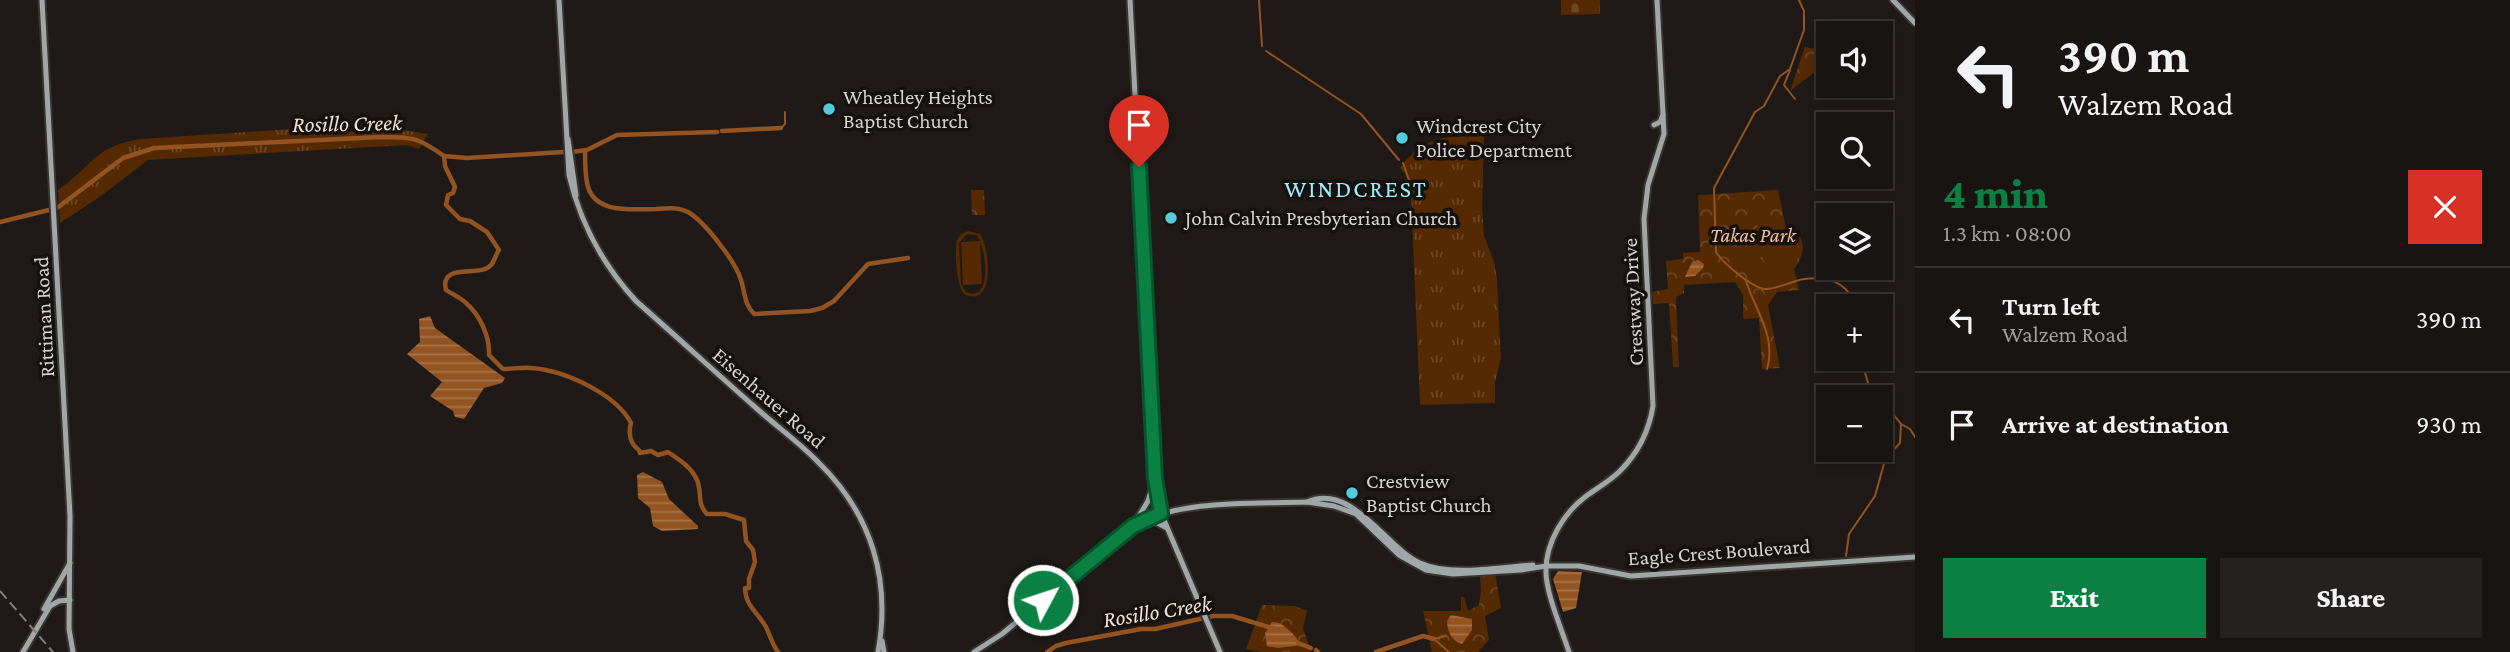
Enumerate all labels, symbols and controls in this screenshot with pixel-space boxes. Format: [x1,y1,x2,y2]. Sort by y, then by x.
map controls [1816,21,1893,462]
button: sound [1816,21,1893,98]
icon: left [1943,28,2034,119]
text: 390 m [2058,28,2189,83]
place label: Wheatley Heights Baptist Church [843,85,993,133]
text: Walzem Road [2058,86,2233,122]
pin [1109,95,1169,167]
marker: Wheatley Heights Baptist Church [821,101,837,117]
icon: arrive [1120,106,1158,144]
water label: Rosillo Creek [292,109,403,137]
button: search [1816,112,1893,189]
place label: Windcrest City Police Department [1416,114,1573,162]
marker: Windcrest City Police Department [1394,130,1410,146]
text: 4 min [1943,170,2048,217]
button: close [2408,170,2482,244]
district label: WINDCREST [1284,175,1428,202]
button: layers [1816,203,1893,280]
place label: John Calvin Presbyterian Church [1183,206,1457,230]
marker: John Calvin Presbyterian Church [1163,210,1179,226]
text: 1.3 km · 08:00 [1943,220,2071,246]
park label: Takas Park [1710,223,1797,247]
street label: Crestway Drive [1618,238,1648,366]
street label: Rittiman Road [29,256,59,378]
text: Turn left [2002,292,2100,321]
button: + [1816,294,1893,371]
icon: left [1943,301,1981,339]
text: 390 m [2416,305,2482,334]
text: Walzem Road [2002,321,2128,347]
street label: Eisenhauer Road [708,343,830,453]
button: − [1816,385,1893,462]
icon: arrive [1943,406,1981,444]
text: Arrive at destination [2002,410,2229,439]
text: 930 m [2416,410,2482,439]
place label: Crestview Baptist Church [1366,469,1492,517]
marker: Crestview Baptist Church [1344,485,1360,501]
street label: Eagle Crest Boulevard [1627,534,1811,570]
button: Exit [1943,558,2206,638]
button: Share [2220,558,2482,638]
position arrow [1006,563,1080,637]
water label: Rosillo Creek [1101,589,1214,632]

